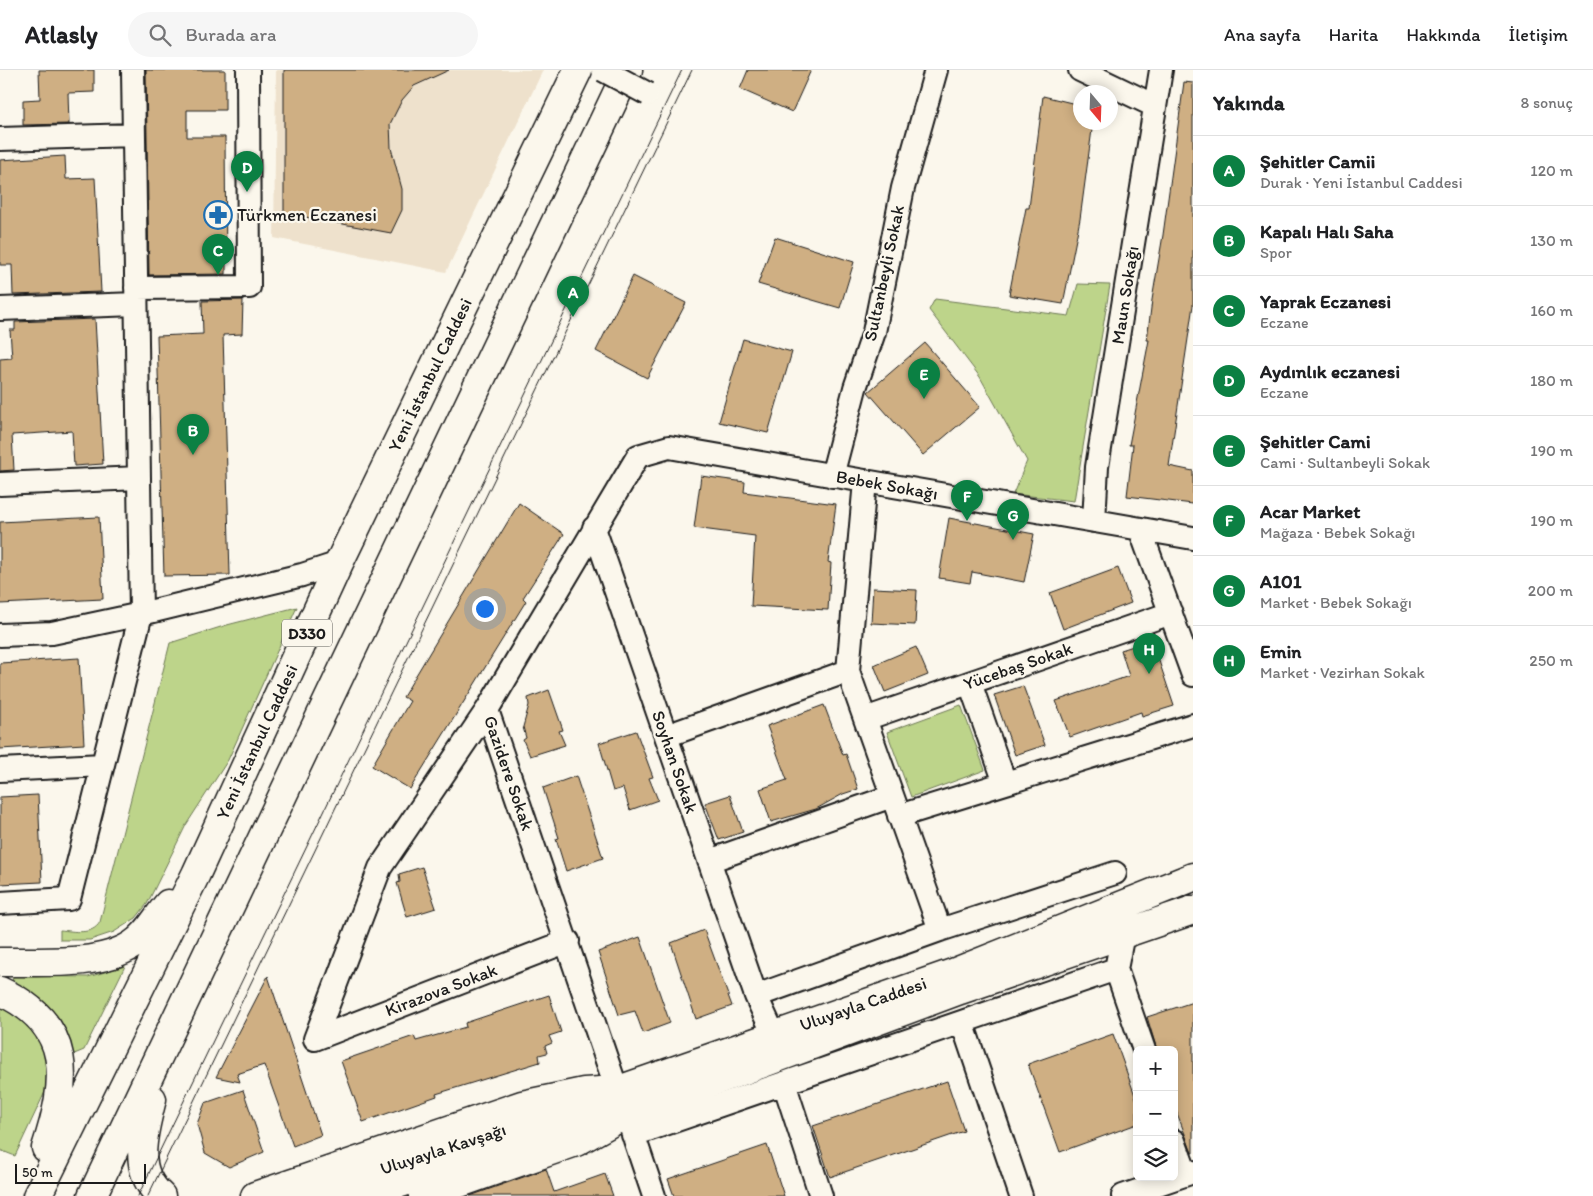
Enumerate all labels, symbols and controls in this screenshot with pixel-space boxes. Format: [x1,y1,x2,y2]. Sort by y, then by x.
search box [128,12,478,57]
text: Atlasly [25,20,98,49]
icon: search [146,21,174,49]
text: Burada ara [186,23,276,46]
text: Ana sayfa [1224,24,1301,46]
text: Harita [1329,24,1378,46]
text: Hakkında [1406,24,1481,46]
text: İletişim [1509,24,1568,46]
north arrow [1073,85,1118,130]
text: Yakında [1213,90,1285,115]
text: 8 sonuç [1521,93,1573,112]
text: Şehitler Camii [1260,150,1375,173]
pin: D [231,151,263,192]
text: A [1224,161,1234,180]
text: 120 m [1530,161,1573,180]
text: Durak · Yeni İstanbul Caddesi [1260,173,1463,192]
pharmacy icon: Türkmen Eczanesi [203,200,233,230]
street label: Sultanbeyli Sokak [859,203,909,343]
place label: Türkmen Eczanesi [237,204,377,226]
text: Kapalı Halı Saha [1260,220,1394,243]
text: B [1224,231,1234,250]
text: 130 m [1530,231,1573,250]
pin: C [202,234,234,275]
text: Spor [1260,243,1292,262]
street label: Maun Sokağı [1106,244,1144,346]
pin: A [557,276,589,317]
text: Yaprak Eczanesi [1260,290,1391,313]
street label: Yeni İstanbul Caddesi [383,294,477,456]
text: C [1224,301,1234,320]
text: 160 m [1530,301,1573,320]
text: Eczane [1260,313,1309,332]
pin: E [908,358,940,399]
text: Aydınlık eczanesi [1260,360,1400,383]
text: D [1224,371,1234,390]
text: 180 m [1530,371,1573,390]
text: Eczane [1260,383,1309,402]
pin: B [177,414,209,455]
text: Şehitler Cami [1260,430,1371,453]
text: E [1225,441,1233,460]
text: 190 m [1530,441,1573,460]
text: Cami · Sultanbeyli Sokak [1260,453,1430,472]
street label: Bebek Sokağı [834,465,940,505]
pin: F [951,480,983,521]
pin: G [997,499,1029,540]
text: Acar Market [1260,500,1360,523]
text: F [1225,511,1233,530]
text: 190 m [1530,511,1573,530]
text: Mağaza · Bebek Sokağı [1260,523,1415,542]
text: A101 [1260,570,1302,593]
text: G [1223,581,1235,600]
text: 200 m [1528,581,1573,600]
text: Market · Bebek Sokağı [1260,593,1412,612]
your location [472,596,498,622]
road number: D330 [282,620,332,646]
pin: H [1133,633,1165,674]
street label: Yücebaş Sokak [960,637,1076,695]
text: Emin [1260,640,1301,663]
text: H [1223,651,1235,670]
text: 250 m [1529,651,1573,670]
street label: Yeni İstanbul Caddesi [211,661,303,823]
text: Market · Vezirhan Sokak [1260,663,1425,682]
street label: Soyhan Sokak [647,708,703,816]
street label: Gazidere Sokak [479,713,539,833]
street label: Kirazova Sokak [382,959,500,1021]
street label: Uluyayla Caddesi [797,972,929,1036]
map controls [1133,1046,1178,1181]
button: + [1133,1046,1178,1091]
button: − [1133,1091,1178,1136]
street label: Uluyayla Kavşağı [377,1118,509,1180]
button: layers [1133,1136,1178,1181]
scale bar [15,1161,146,1184]
text: 50 m [22,1164,53,1181]

